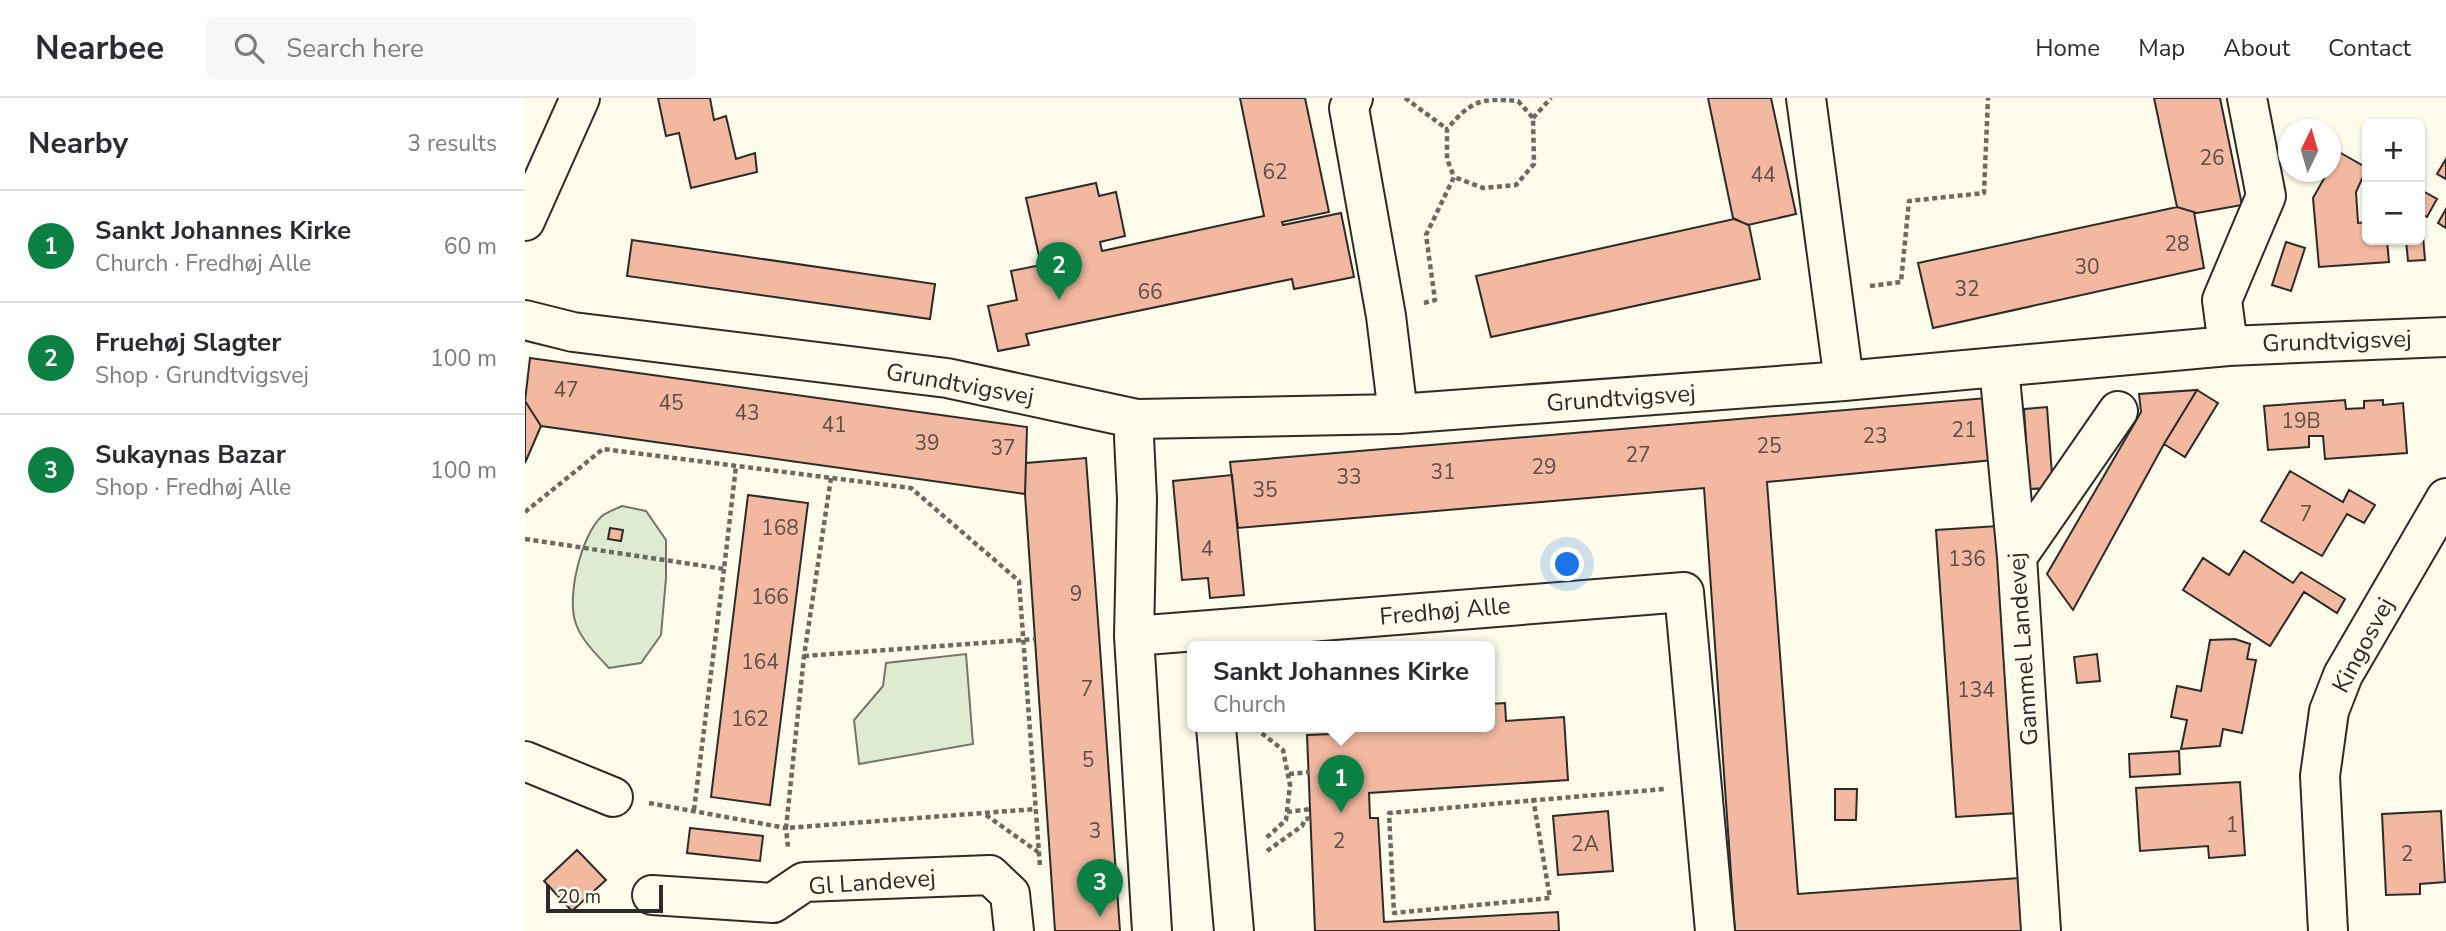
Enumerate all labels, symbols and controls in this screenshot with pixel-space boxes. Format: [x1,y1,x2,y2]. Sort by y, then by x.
search box [206,17,696,80]
text: Nearbee [35,26,164,71]
icon: search [230,29,268,67]
text: Search here [286,31,424,66]
text: Home [2035,32,2100,64]
text: Map [2138,32,2185,64]
text: About [2223,32,2290,64]
text: Contact [2328,32,2411,64]
north arrow [2278,119,2341,182]
map controls [2362,119,2425,245]
button: + [2362,119,2425,182]
text: Nearby [28,123,128,164]
text: 3 results [407,128,497,159]
house number: 26 [2199,144,2225,172]
house number: 62 [1262,158,1288,186]
house number: 44 [1750,161,1776,189]
button: − [2362,182,2425,245]
text: Sankt Johannes Kirke [95,213,351,248]
house number: 28 [2164,230,2190,258]
text: 1 [44,231,58,262]
text: 60 m [444,231,497,262]
pin: 2 [1036,242,1082,300]
text: Church · Fredhøj Alle [95,248,311,279]
house number: 30 [2074,253,2100,281]
house number: 32 [1954,275,1980,303]
house number: 66 [1137,278,1163,306]
street label: Grundtvigsvej [2262,322,2412,360]
text: Fruehøj Slagter [95,325,281,360]
text: 2 [44,343,58,374]
text: 100 m [430,343,497,374]
street label: Grundtvigsvej [884,355,1036,413]
text: Shop · Grundtvigsvej [95,360,309,391]
house number: 47 [553,376,579,404]
street label: Grundtvigsvej [1545,377,1697,419]
house number: 45 [658,389,684,417]
house number: 43 [734,399,760,427]
house number: 19B [2281,407,2321,435]
house number: 41 [821,411,847,439]
house number: 21 [1951,416,1977,444]
house number: 23 [1862,422,1888,450]
house number: 39 [914,429,940,457]
house number: 25 [1756,432,1782,460]
house number: 37 [990,434,1016,462]
text: Sukaynas Bazar [95,437,286,472]
house number: 27 [1625,441,1651,469]
house number: 29 [1531,453,1557,481]
text: 3 [44,455,58,486]
text: 100 m [430,455,497,486]
house number: 31 [1430,458,1456,486]
house number: 33 [1336,463,1362,491]
text: Shop · Fredhøj Alle [95,472,291,503]
house number: 35 [1252,476,1278,504]
house number: 7 [2300,500,2312,528]
house number: 168 [761,514,799,542]
house number: 4 [1201,535,1213,563]
house number: 136 [1948,545,1986,573]
your location [1550,547,1584,581]
street label: Gammel Landevej [2000,551,2046,747]
house number: 9 [1070,580,1082,608]
house number: 166 [751,583,789,611]
street label: Fredhøj Alle [1378,589,1512,633]
street label: Kingosvej [2325,592,2401,698]
popup [1187,641,1495,732]
house number: 164 [741,648,779,676]
text: Sankt Johannes Kirke [1213,654,1469,689]
house number: 7 [1081,675,1093,703]
house number: 134 [1957,676,1995,704]
text: Church [1213,689,1286,720]
house number: 162 [731,705,769,733]
house number: 5 [1082,746,1094,774]
pin: 1 [1318,755,1364,813]
house number: 1 [2226,811,2238,839]
house number: 3 [1089,817,1101,845]
house number: 2 [1333,827,1345,855]
house number: 2A [1571,830,1599,858]
house number: 2 [2401,840,2413,868]
pin: 3 [1077,859,1123,917]
street label: Gl Landevej [807,862,937,902]
scale bar [546,882,663,914]
text: 20 m [557,884,601,910]

